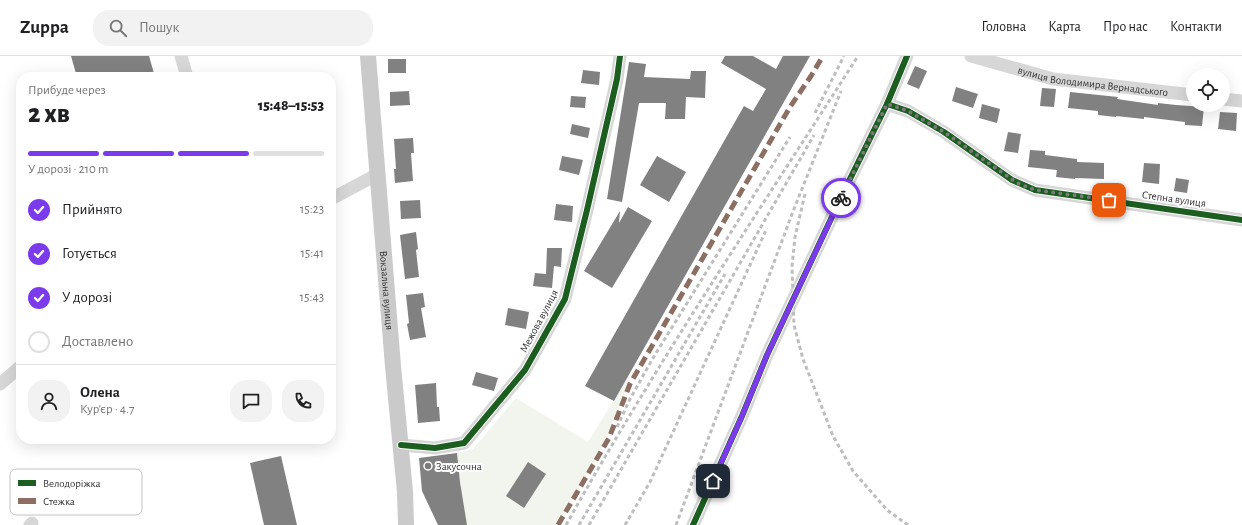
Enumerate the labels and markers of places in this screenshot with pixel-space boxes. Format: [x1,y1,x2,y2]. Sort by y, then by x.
pin [1092,183,1126,217]
marker: Закусочна [423,461,433,471]
place label: Закусочна [436,461,482,472]
pin [696,464,730,498]

